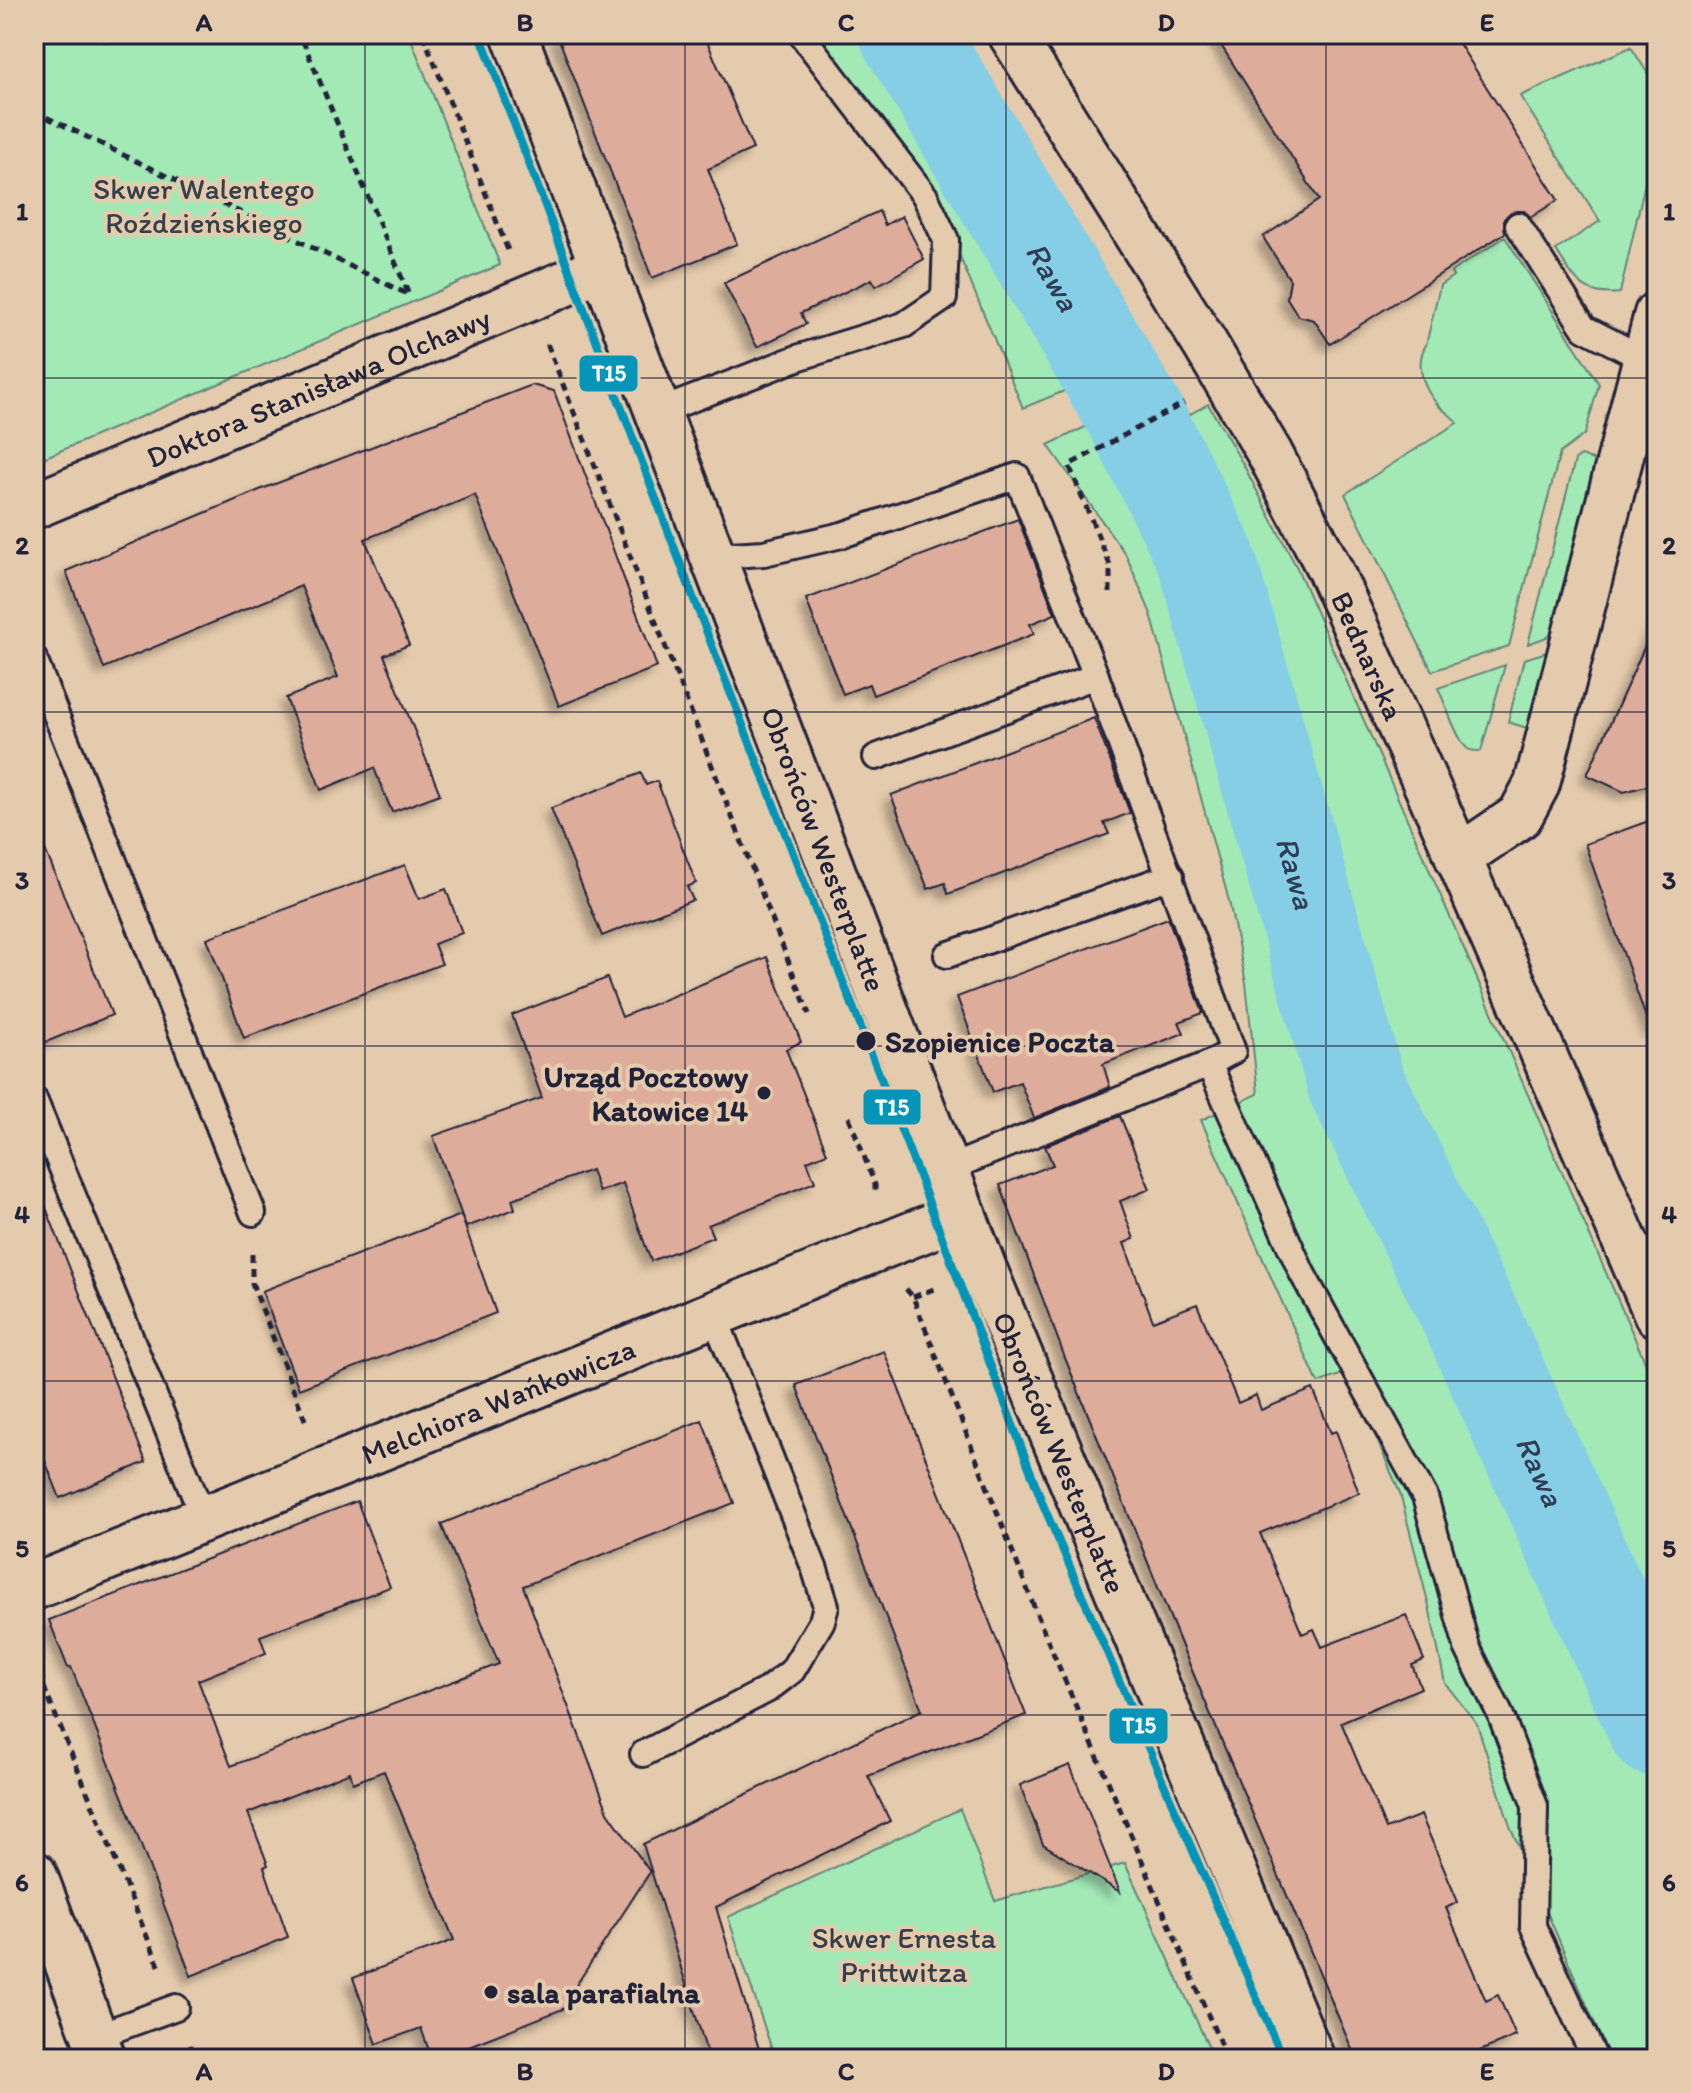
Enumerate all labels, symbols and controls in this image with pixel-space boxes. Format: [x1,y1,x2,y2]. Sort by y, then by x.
text: A [195,6,213,38]
text: B [517,6,534,38]
text: C [838,6,855,38]
text: D [1157,6,1175,38]
text: E [1480,6,1494,38]
park label: Skwer Walentego Roździeńskiego [93,170,315,241]
text: 1 [16,195,28,227]
text: 1 [1663,195,1675,227]
water label: Rawa [1018,235,1089,319]
street label: Doktora Stanisława Olchawy [141,298,495,475]
line badge: T15 [578,354,639,393]
text: T15 [591,360,626,387]
text: 2 [15,529,29,561]
text: 2 [1662,529,1676,561]
street label: Bednarska [1323,586,1414,726]
street label: Obrońców Westerplatte [753,701,895,997]
water label: Rawa [1268,832,1325,914]
text: 3 [15,864,29,896]
text: 3 [1662,864,1676,896]
place label: Szopienice Poczta [885,1023,1115,1060]
marker: Szopienice Poczta [854,1029,878,1053]
place label: Urząd Pocztowy Katowice 14 [544,1058,749,1129]
marker: Urząd Pocztowy Katowice 14 [755,1084,773,1102]
line badge: T15 [862,1088,922,1126]
text: T15 [874,1094,909,1121]
text: 4 [14,1198,30,1230]
text: 4 [1661,1198,1677,1230]
street label: Obrońców Westerplatte [985,1306,1135,1599]
street label: Melchiora Wańkowicza [356,1329,641,1472]
water label: Rawa [1508,1429,1573,1513]
text: 5 [15,1532,29,1564]
text: 5 [1662,1532,1676,1564]
line badge: T15 [1108,1707,1169,1745]
text: T15 [1121,1712,1156,1739]
text: 6 [15,1866,29,1898]
text: 6 [1662,1866,1676,1898]
park label: Skwer Ernesta Prittwitza [812,1919,997,1990]
place label: sala parafialna [507,1974,700,2011]
marker: sala parafialna [482,1983,500,2001]
text: A [195,2055,213,2087]
text: B [517,2055,534,2087]
text: C [838,2055,855,2087]
text: D [1157,2055,1175,2087]
text: E [1480,2055,1494,2087]

